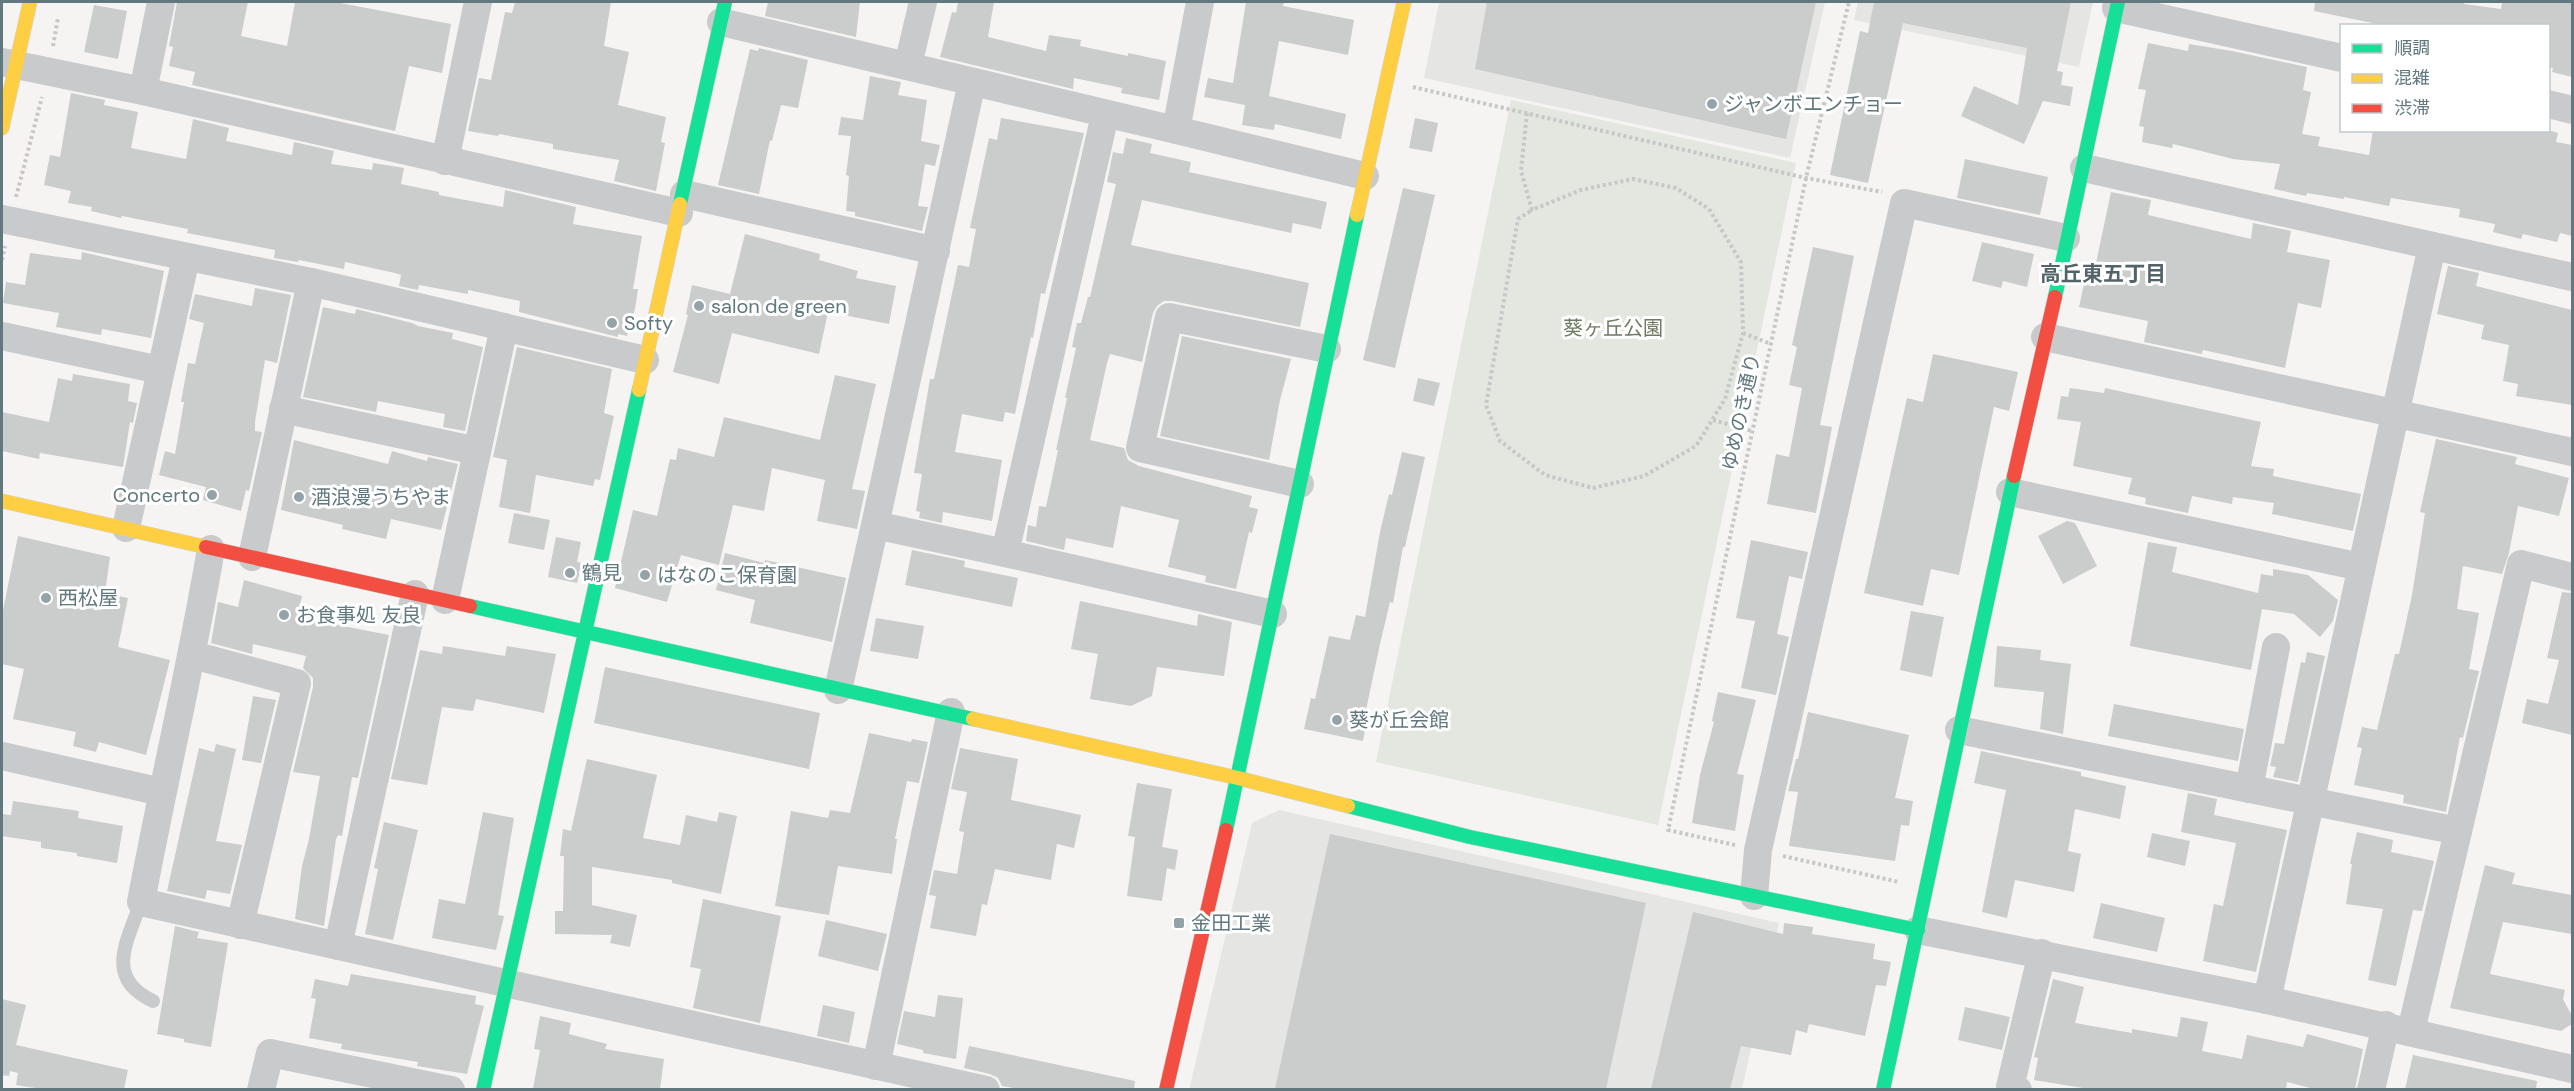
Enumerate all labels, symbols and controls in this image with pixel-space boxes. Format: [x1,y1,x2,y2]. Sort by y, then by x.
legend [2340,24,2550,132]
text: 順調 [2394,36,2430,60]
text: 混雑 [2394,66,2430,90]
place label: ジャンボエンチョー [1724,91,1903,117]
text: 渋滞 [2394,96,2430,120]
marker: ジャンボエンチョー [1705,97,1719,111]
district label: 高丘東五丁目 [2040,260,2166,288]
place label: salon de green [711,293,847,319]
marker: salon de green [692,299,706,313]
place label: Softy [624,310,673,336]
park label: 葵ヶ丘公園 [1563,315,1663,341]
marker: Softy [605,316,619,330]
street label: ゆめのき通り [1716,351,1766,473]
place label: Concerto [113,482,200,508]
place label: 酒浪漫うちやま [311,484,451,510]
marker: Concerto [205,488,219,502]
marker: 酒浪漫うちやま [292,490,306,504]
place label: 鶴見 [582,560,622,586]
place label: はなのこ保育園 [657,562,797,588]
marker: 鶴見 [563,566,577,580]
marker: はなのこ保育園 [638,568,652,582]
place label: 西松屋 [58,585,118,611]
marker: 西松屋 [39,591,53,605]
place label: お食事処 友良 [296,602,421,628]
marker: お食事処 友良 [277,608,291,622]
place label: 葵が丘会館 [1349,707,1449,733]
marker: 葵が丘会館 [1330,713,1344,727]
place label: 金田工業 [1191,910,1271,936]
marker: 金田工業 [1172,916,1186,930]

